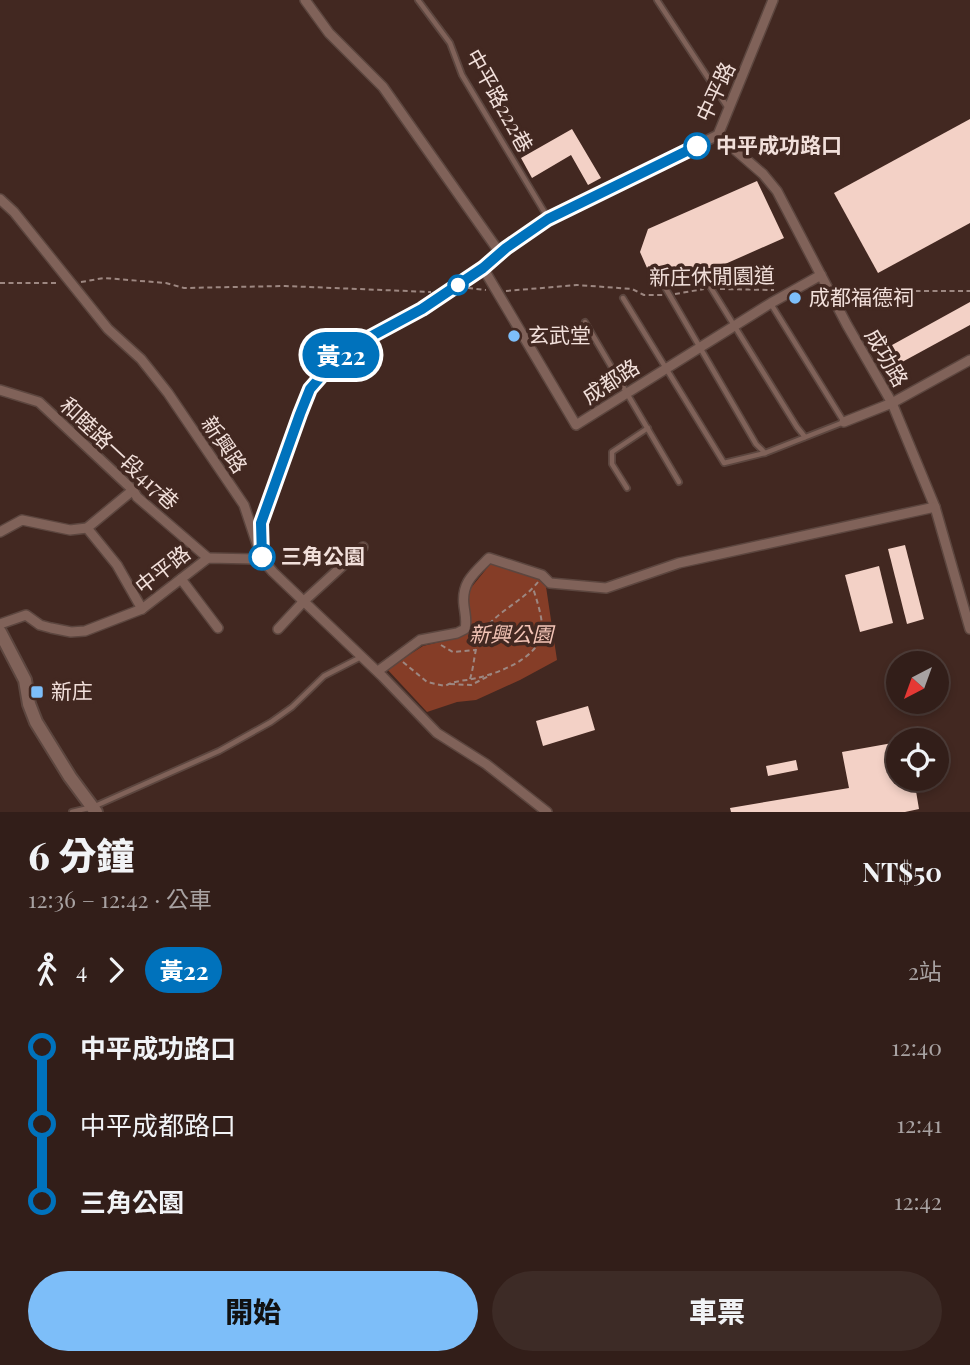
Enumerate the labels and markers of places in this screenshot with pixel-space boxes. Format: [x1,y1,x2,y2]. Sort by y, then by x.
place label: 中平成功路口 [716,130,842,158]
marker: 中平成功路口 [684,133,710,159]
unlabelled marker [448,275,468,295]
place label: 成都福德祠 [809,282,914,310]
marker: 成都福德祠 [787,290,803,306]
place label: 玄武堂 [528,320,591,348]
marker: 玄武堂 [506,328,522,344]
place label: 三角公園 [281,541,365,569]
marker: 三角公園 [249,544,275,570]
place label: 新庄 [51,676,93,704]
marker: 新庄 [29,684,45,700]

